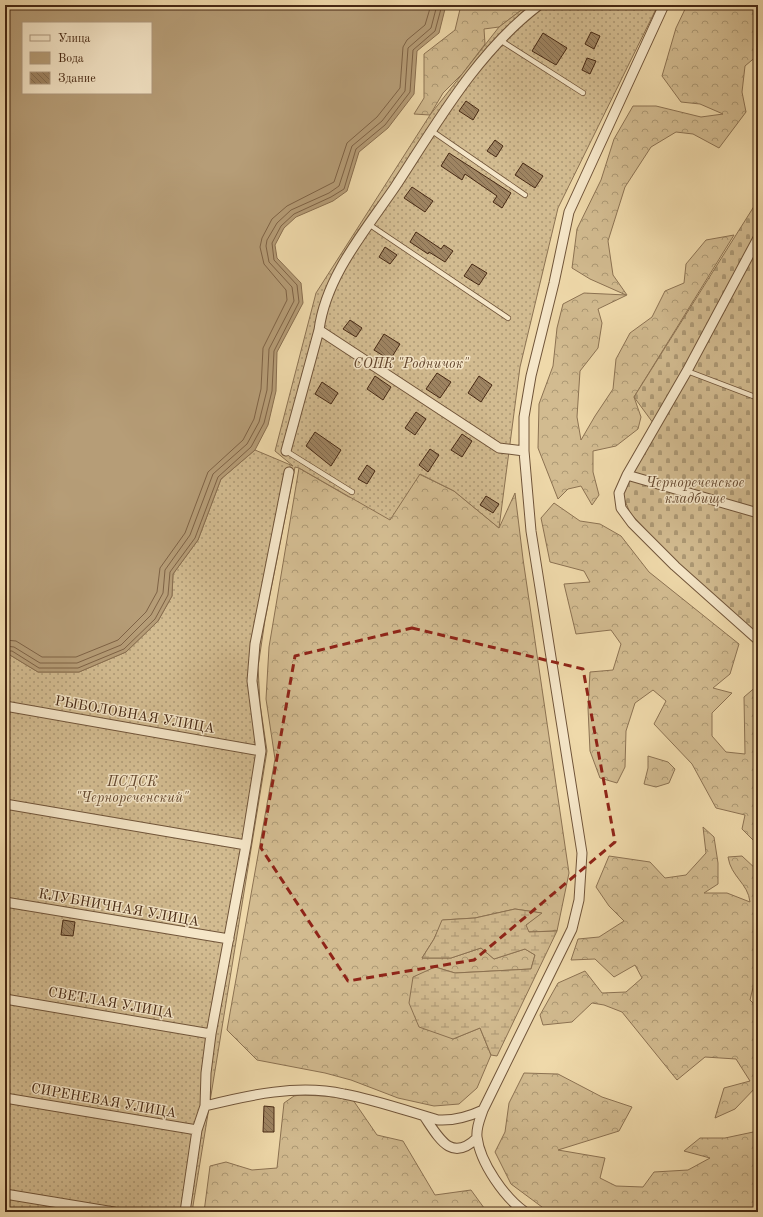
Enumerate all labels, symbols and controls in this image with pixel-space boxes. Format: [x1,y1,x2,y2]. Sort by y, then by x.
legend [22,22,152,94]
text: Улица [58,33,91,45]
text: Вода [58,53,84,65]
text: Здание [58,73,96,85]
park label: СОПК "Родничок" [353,357,469,371]
park label: Чернореченское кладбище [646,476,744,507]
street label: РЫБОЛОВНАЯ УЛИЦА [54,694,216,736]
park label: ПСДСК "Чернореченский" [75,775,189,806]
street label: КЛУБНИЧНАЯ УЛИЦА [37,887,201,929]
street label: СВЕТЛАЯ УЛИЦА [47,985,175,1021]
street label: СИРЕНЕВАЯ УЛИЦА [30,1081,178,1121]

